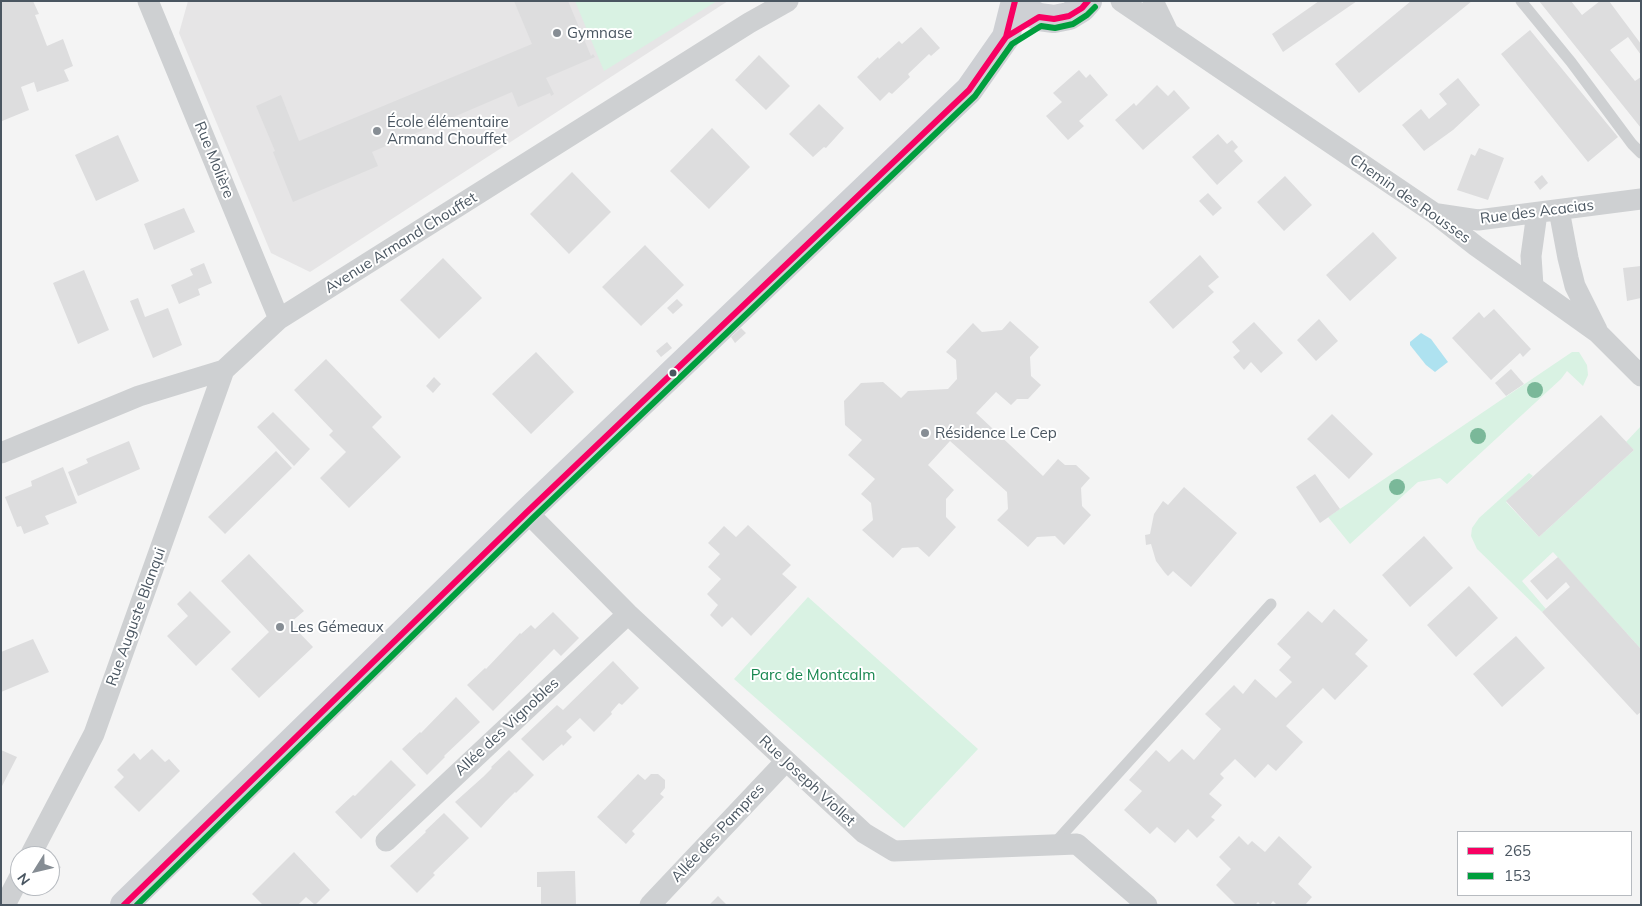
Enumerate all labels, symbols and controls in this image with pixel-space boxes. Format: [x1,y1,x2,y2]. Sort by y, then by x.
place label: Gymnase [567,24,632,42]
marker: Gymnase [551,27,563,39]
place label: École élémentaire Armand Chouffet [387,113,509,148]
street label: Rue Molière [190,119,238,201]
marker: École élémentaire Armand Chouffet [371,125,383,137]
street label: Chemin des Rousses [1346,151,1474,247]
street label: Avenue Armand Chouffet [322,189,480,297]
street label: Rue des Acacias [1479,196,1595,228]
unlabelled marker [668,368,678,378]
place label: Résidence Le Cep [935,424,1057,442]
marker: Résidence Le Cep [919,427,931,439]
street label: Rue Auguste Blanqui [103,545,169,689]
place label: Les Gémeaux [290,618,384,636]
marker: Les Gémeaux [274,621,286,633]
park label: Parc de Montcalm [751,666,875,684]
street label: Allée des Vignobles [451,674,563,780]
street label: Rue Joseph Viollet [755,732,859,830]
street label: Allée des Pampres [668,780,768,886]
legend [1457,831,1632,896]
text: 265 [1504,841,1531,860]
north arrow [10,846,60,896]
text: 153 [1504,866,1531,885]
text: N [13,870,34,889]

